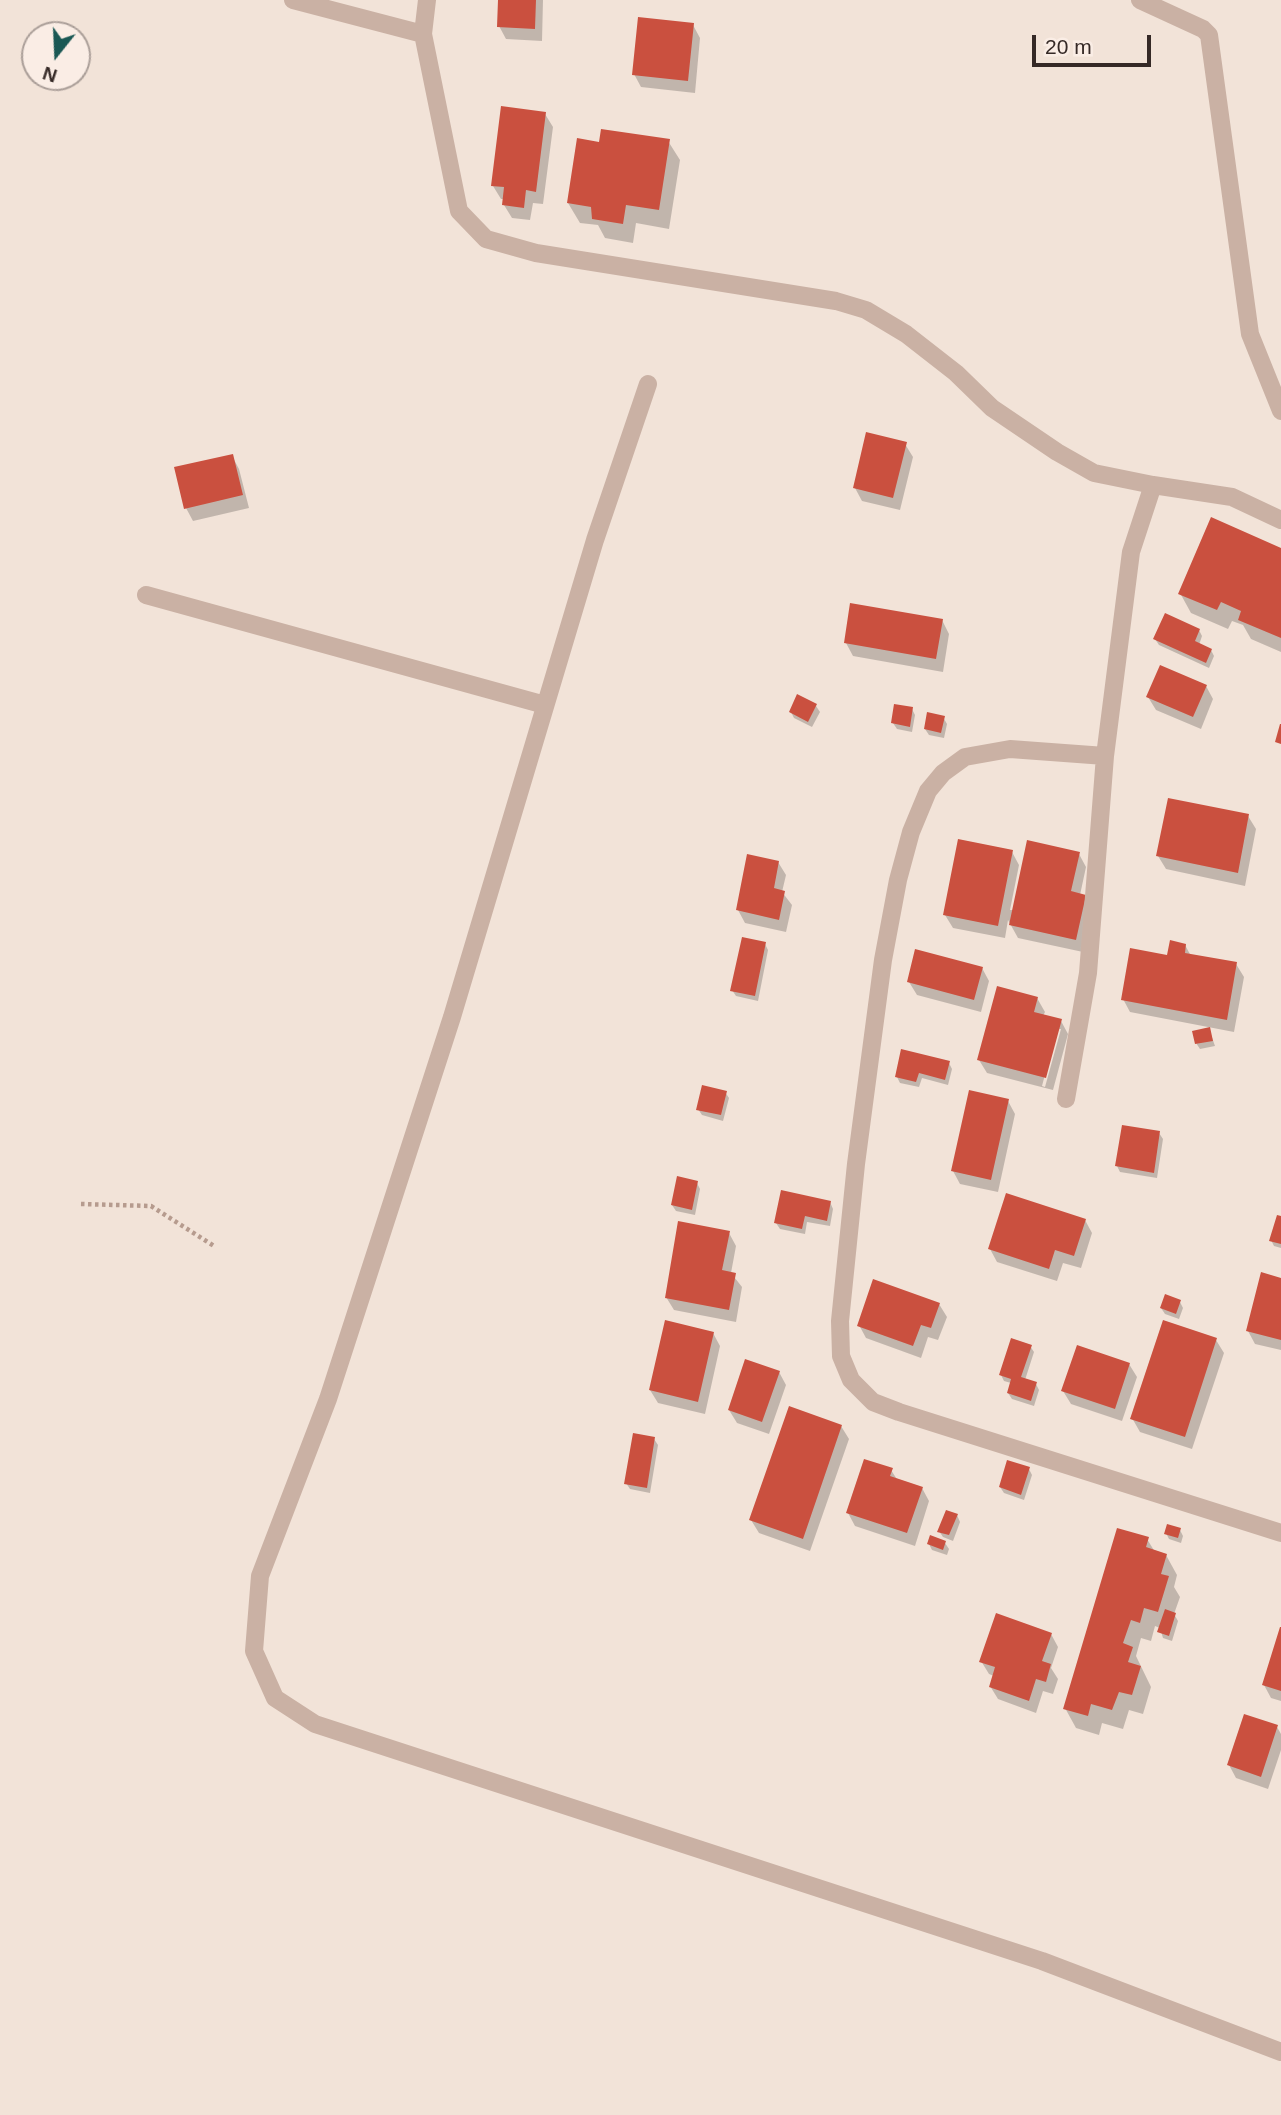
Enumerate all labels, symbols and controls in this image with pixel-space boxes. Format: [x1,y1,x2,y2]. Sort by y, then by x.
north arrow [21,21,91,91]
scale bar [1036,21,1155,65]
text: 20 m [1045,35,1092,58]
text: N [40,62,60,87]

